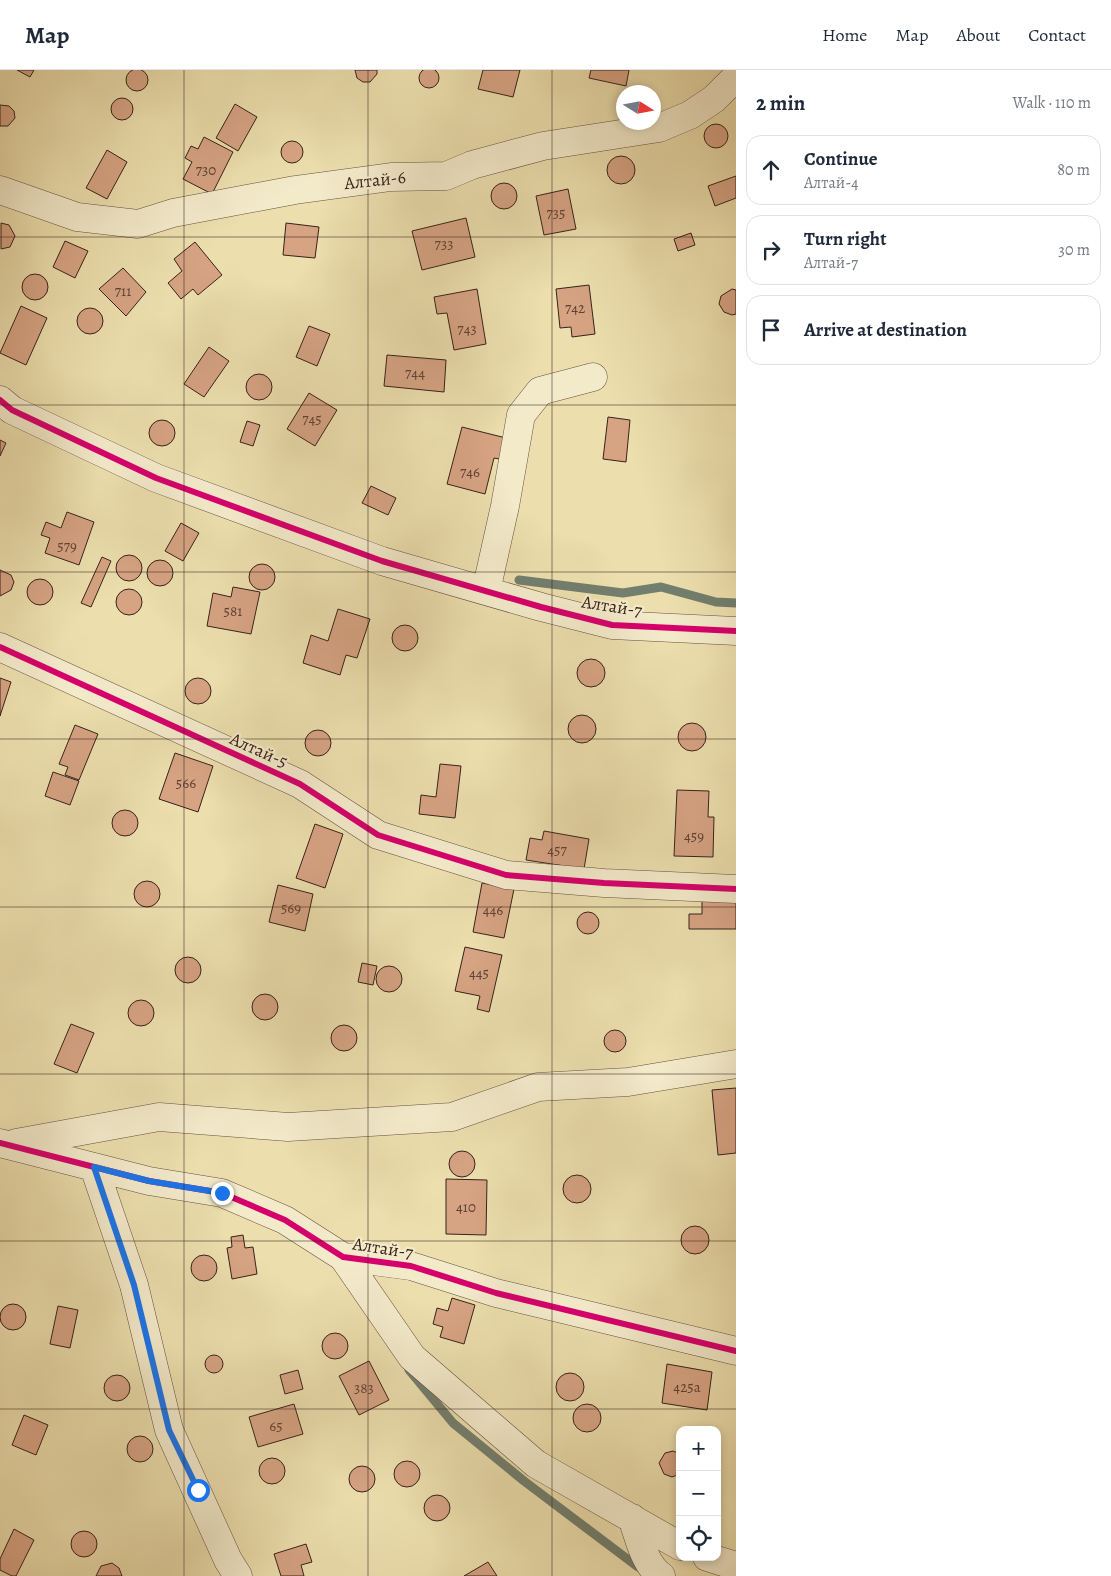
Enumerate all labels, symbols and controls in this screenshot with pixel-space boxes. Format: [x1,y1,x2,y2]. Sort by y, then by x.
text: Map [25,19,69,51]
text: Home [822,23,867,47]
text: Map [895,23,928,47]
text: About [956,23,1000,47]
text: Contact [1028,23,1086,47]
north arrow [616,85,661,130]
text: 2 min [756,89,805,117]
text: Walk · 110 m [1013,92,1091,114]
text: Continue [804,146,878,172]
icon: ahead [757,156,785,184]
text: 80 m [1057,159,1090,181]
house number: 730 [196,160,216,180]
street label: Алтай-6 [342,165,407,195]
text: Алтай-4 [804,172,858,194]
house number: 735 [547,203,566,223]
text: Turn right [804,226,886,252]
house number: 733 [435,234,453,254]
icon: right [757,236,785,264]
text: 30 m [1058,239,1090,261]
text: Алтай-7 [804,252,858,274]
house number: 711 [115,281,131,301]
house number: 742 [565,298,585,318]
icon: arrive [757,316,785,344]
text: Arrive at destination [804,317,967,343]
house number: 743 [457,319,477,339]
house number: 744 [405,363,425,383]
house number: 745 [302,409,322,429]
house number: 746 [460,462,480,482]
house number: 579 [57,536,77,556]
street label: Алтай-7 [579,589,644,623]
house number: 581 [224,601,242,621]
street label: Алтай-5 [225,726,292,773]
house number: 566 [176,773,196,793]
house number: 459 [684,826,704,846]
house number: 457 [547,840,567,860]
house number: 569 [281,898,301,918]
house number: 446 [483,900,503,920]
house number: 445 [469,963,489,983]
route end [211,1182,234,1205]
house number: 410 [456,1197,476,1217]
street label: Алтай-7 [350,1231,415,1265]
house number: 425а [673,1377,701,1397]
house number: 383 [354,1378,374,1398]
house number: 65 [269,1416,283,1436]
map controls [676,1426,721,1561]
button: + [676,1426,721,1471]
button: − [676,1471,721,1516]
route start [187,1479,210,1502]
button: locate [676,1516,721,1561]

